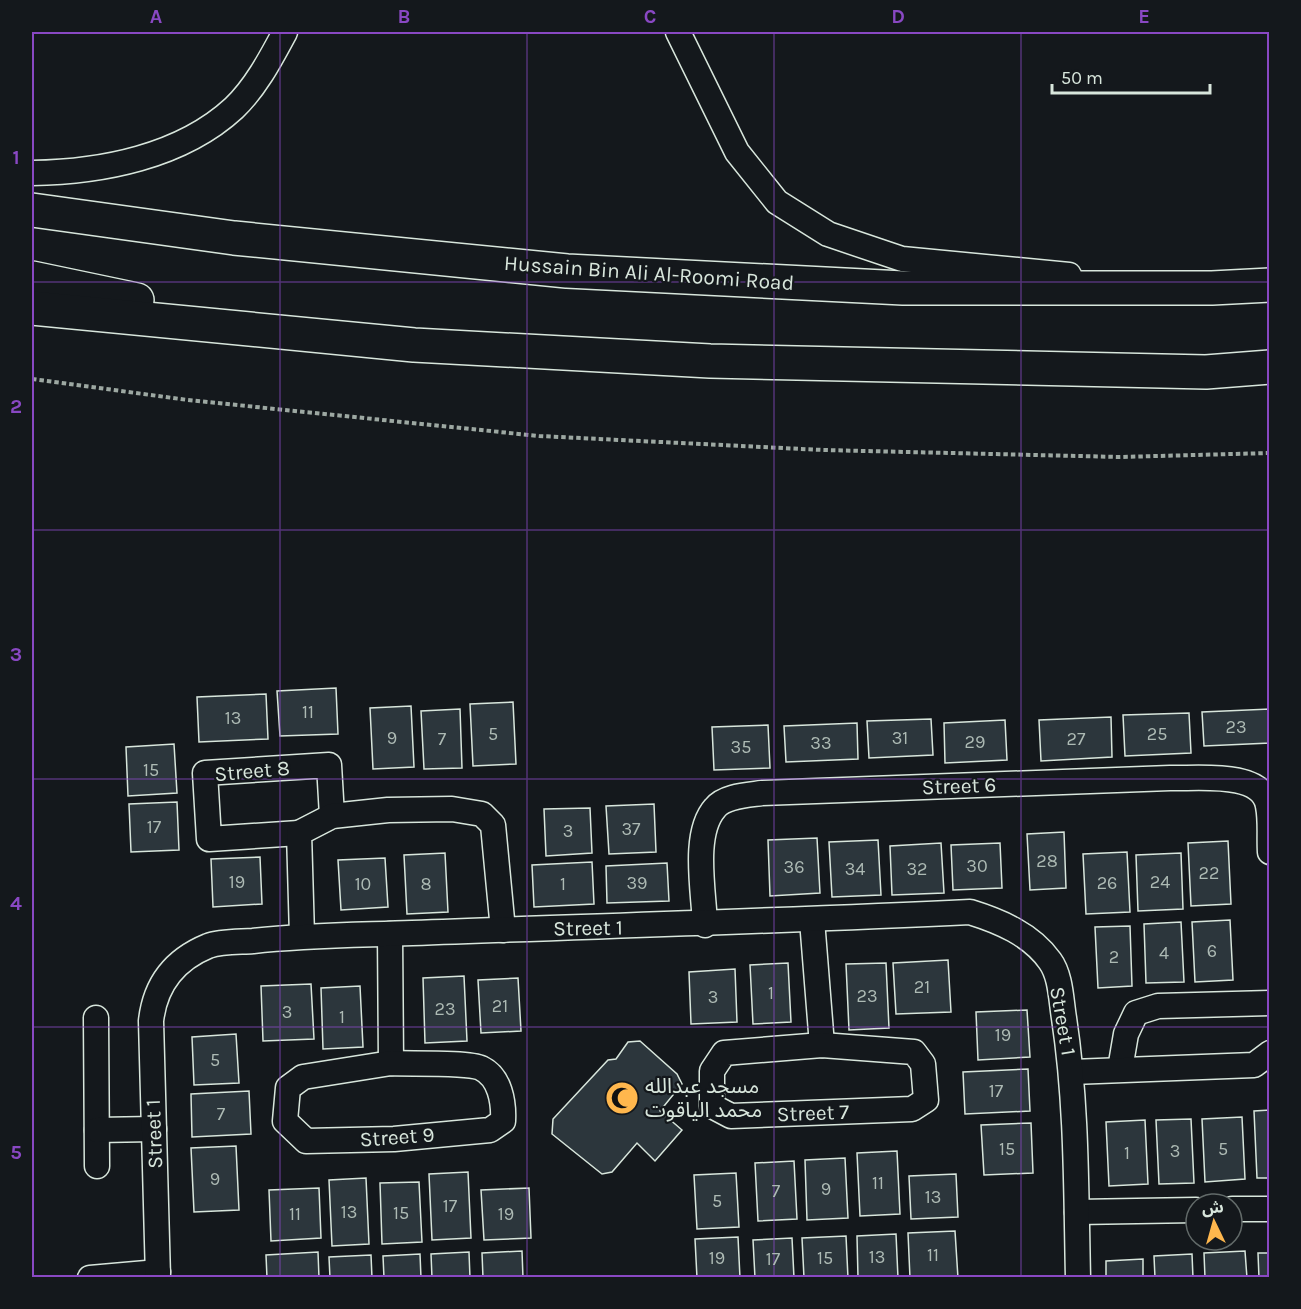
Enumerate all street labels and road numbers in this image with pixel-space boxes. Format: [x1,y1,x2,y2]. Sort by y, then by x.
street label: Hussain Bin Ali Al-Roomi Road [503,251,795,295]
street label: Street 8 [213,756,291,786]
street label: Street 6 [921,773,997,799]
street label: Street 1 [553,915,623,941]
street label: Street 1 [1045,985,1081,1057]
street label: Street 1 [141,1099,167,1169]
street label: Street 7 [776,1100,850,1126]
street label: Street 9 [359,1122,435,1152]

